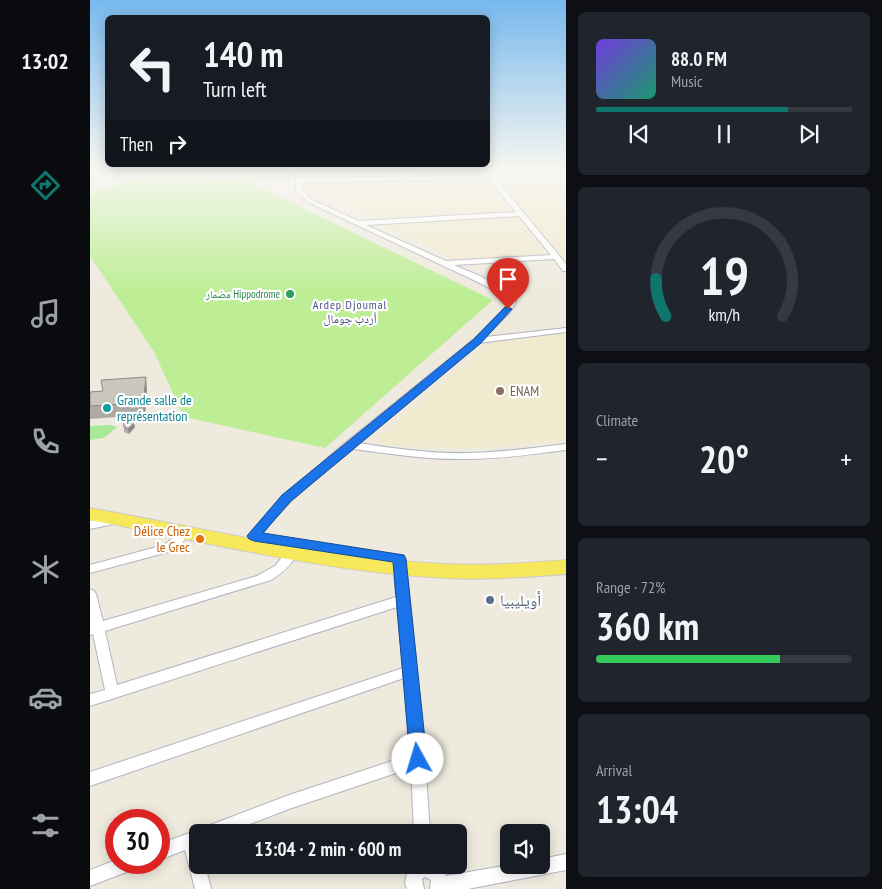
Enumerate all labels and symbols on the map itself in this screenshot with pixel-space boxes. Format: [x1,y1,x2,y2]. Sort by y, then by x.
pin [487,258,529,309]
place label: مضمار Hippodrome [205,287,280,301]
marker: مضمار Hippodrome [284,288,296,300]
district label: Ardep Djoumal أردب جومال [313,297,387,326]
place label: ENAM [510,382,539,400]
marker: ENAM [494,385,506,397]
place label: Grande salle de représentation [117,391,192,425]
marker: Grande salle de représentation [101,402,113,414]
place label: Délice Chez le Grec [134,522,190,556]
marker: Délice Chez le Grec [194,533,206,545]
place label: أويليبيا [500,590,541,610]
marker: أويليبيا [484,594,496,606]
position arrow [391,732,443,784]
speed limit sign: 30 [105,809,170,874]

